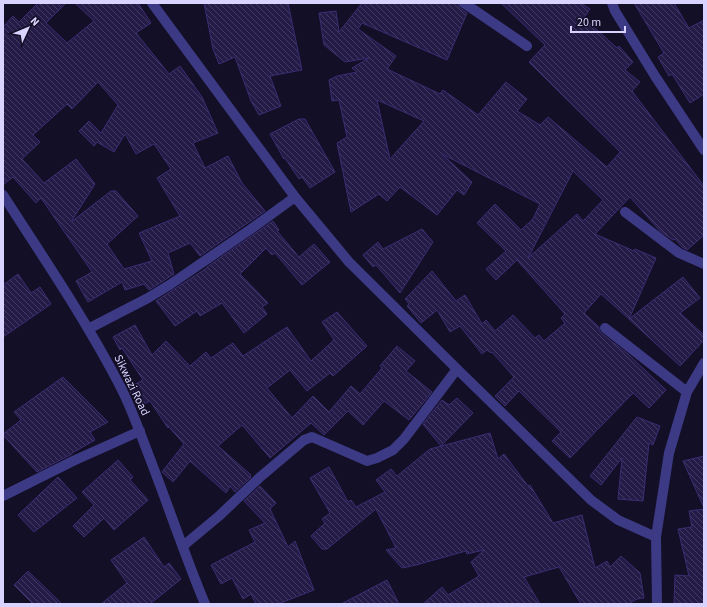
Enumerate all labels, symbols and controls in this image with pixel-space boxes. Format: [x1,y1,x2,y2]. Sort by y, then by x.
north arrow [8,8,48,48]
scale bar [571,8,625,34]
text: N [27,14,43,29]
text: 20 m [577,14,601,31]
street label: Sikwazi Road [109,352,154,419]

